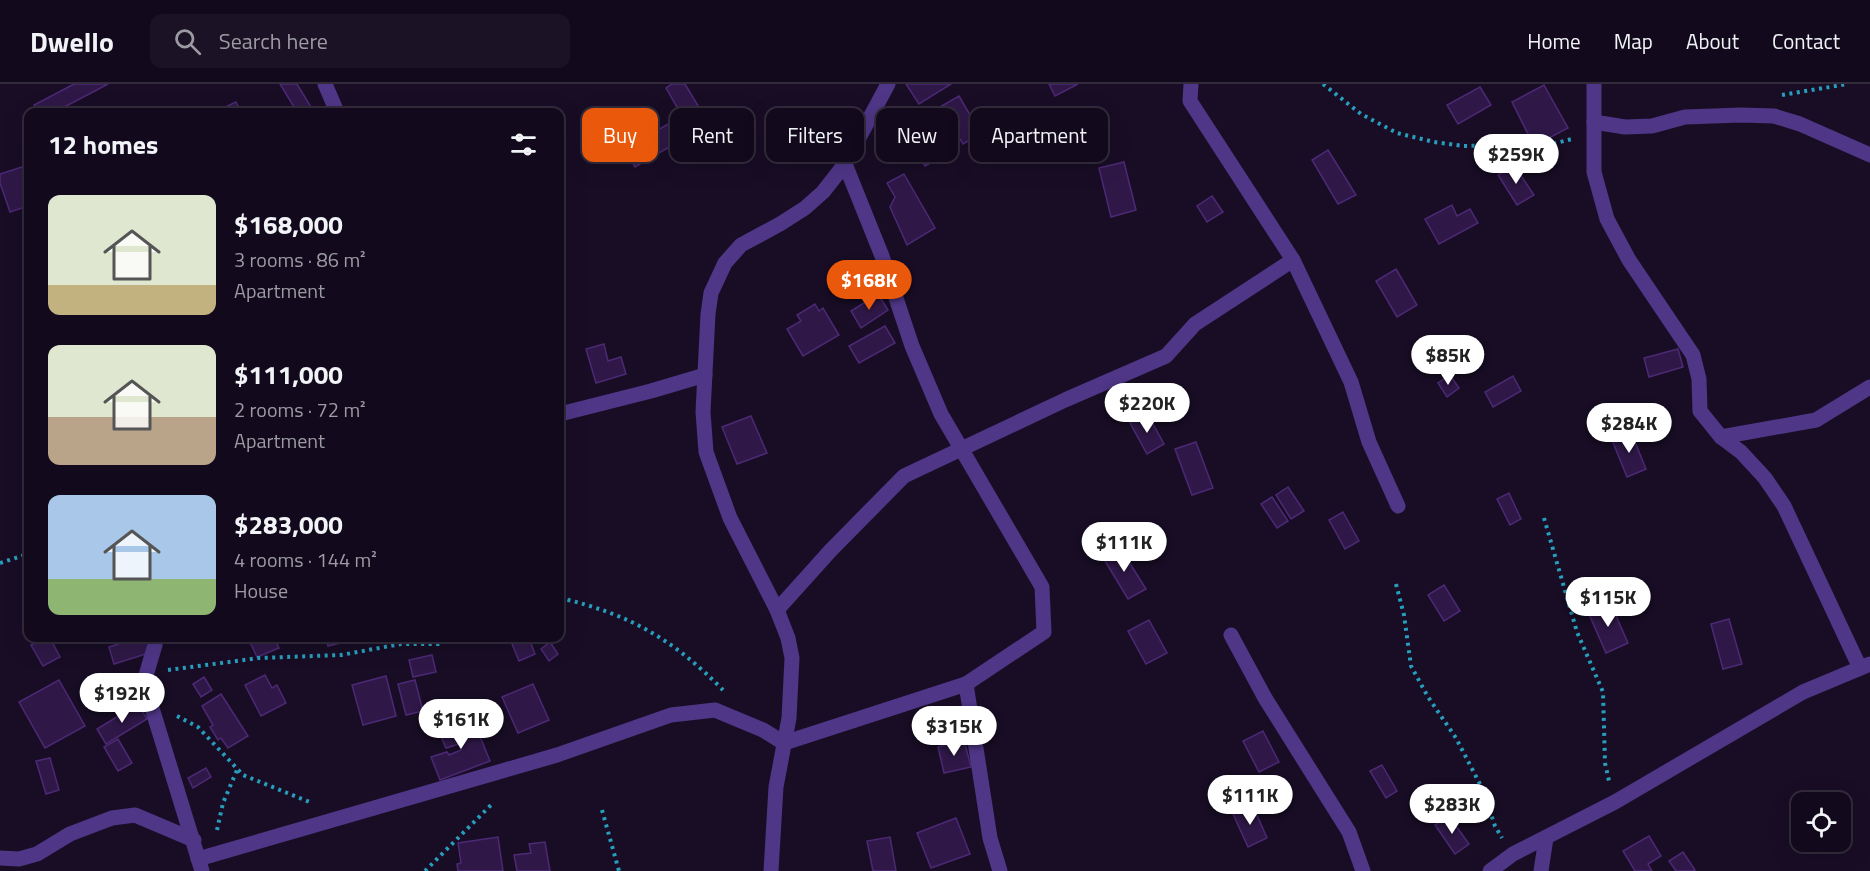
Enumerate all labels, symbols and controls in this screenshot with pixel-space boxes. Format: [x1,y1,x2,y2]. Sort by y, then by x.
search box [150,14,570,68]
text: Dwello [30,20,114,63]
text: Search here [219,24,328,58]
icon: search [171,25,204,58]
text: Home [1527,25,1581,57]
text: Map [1614,25,1653,57]
text: About [1686,25,1739,57]
text: Contact [1772,25,1840,57]
chip: Buy [582,108,658,162]
chip: Rent [670,108,754,162]
chip: Filters [766,108,864,162]
chip: New [876,108,958,162]
chip: Apartment [970,108,1108,162]
text: 12 homes [48,125,158,164]
icon: filters [507,128,540,161]
pin: $259K [1474,134,1558,185]
text: $259K [1488,138,1544,169]
text: $168,000 [234,205,343,244]
icon: home [96,219,168,291]
text: 3 rooms · 86 m² [234,244,366,275]
pin: $168K [827,260,911,311]
text: $168K [841,264,897,295]
text: Apartment [234,275,325,306]
pin: $85K [1412,335,1484,386]
text: $85K [1425,339,1471,370]
text: $111,000 [234,355,343,394]
icon: home [96,369,168,441]
pin: $220K [1105,383,1189,434]
text: $220K [1119,387,1175,418]
text: 2 rooms · 72 m² [234,394,366,425]
pin: $284K [1587,403,1671,454]
text: $284K [1601,407,1657,438]
text: Apartment [234,425,325,456]
text: $283,000 [234,505,343,544]
icon: home [96,519,168,591]
pin: $111K [1082,522,1166,573]
text: $111K [1096,526,1152,557]
text: 4 rooms · 144 m² [234,544,377,575]
text: House [234,575,288,606]
pin: $115K [1566,577,1650,628]
text: $115K [1580,581,1636,612]
pin: $192K [80,673,164,724]
text: $192K [94,677,150,708]
pin: $161K [419,699,503,750]
text: $161K [433,703,489,734]
pin: $315K [912,706,996,757]
text: $315K [926,710,982,741]
pin: $111K [1208,775,1292,826]
text: $111K [1222,779,1278,810]
pin: $283K [1410,784,1494,835]
text: $283K [1424,788,1480,819]
map controls [1791,792,1851,852]
button: locate [1791,792,1851,852]

